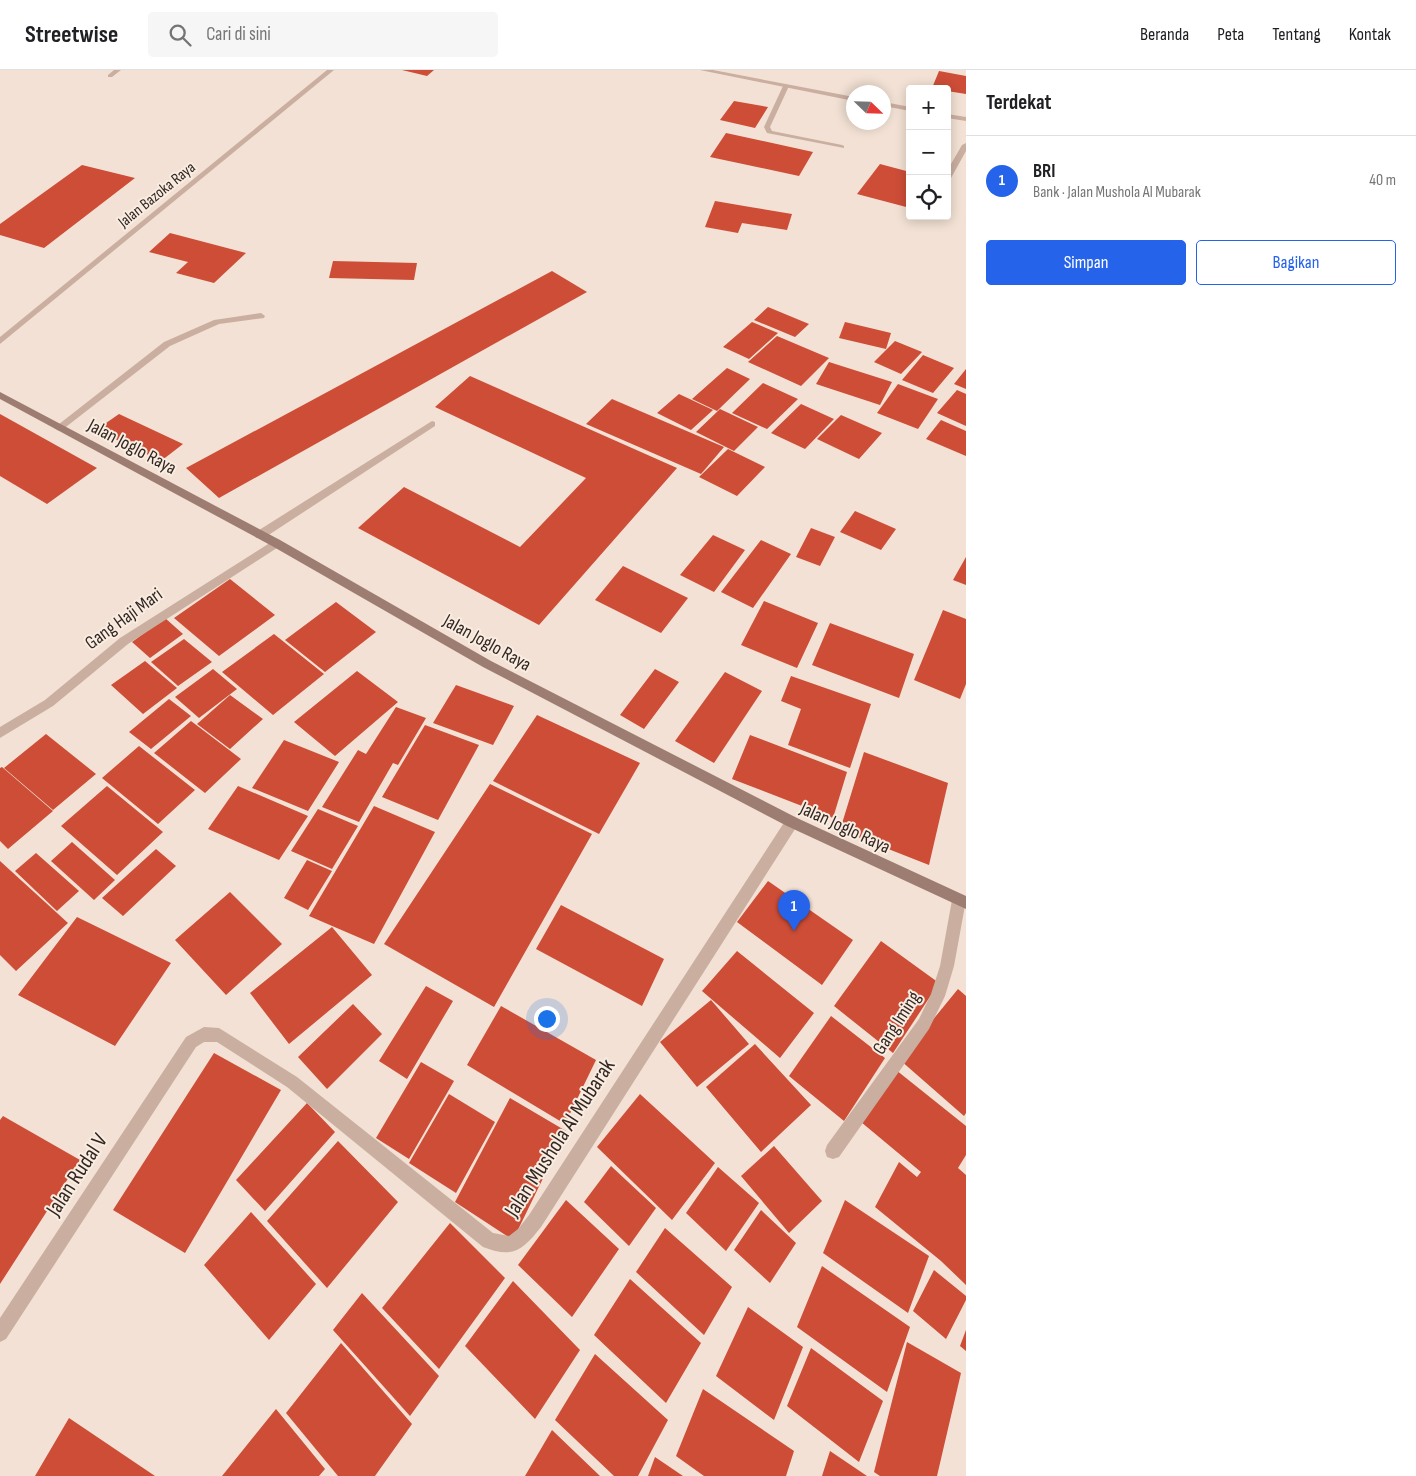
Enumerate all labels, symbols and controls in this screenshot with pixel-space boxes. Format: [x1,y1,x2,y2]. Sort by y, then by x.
search box [148,12,498,57]
text: Streetwise [25,20,118,49]
icon: search [166,21,194,49]
text: Cari di sini [206,23,271,46]
text: Beranda [1140,24,1189,45]
text: Peta [1217,24,1244,45]
text: Tentang [1272,24,1321,45]
text: Kontak [1349,24,1391,45]
north arrow [846,85,891,130]
map controls [906,85,951,220]
button: + [906,85,951,130]
text: Terdekat [986,90,1052,115]
button: − [906,130,951,175]
street label: Jalan Bazoka Raya [114,158,199,232]
text: BRI [1033,160,1056,183]
text: 1 [999,171,1005,190]
text: 40 m [1369,171,1396,190]
button: locate [906,175,951,220]
text: Bank · Jalan Mushola Al Mubarak [1033,183,1201,202]
button: Simpan [986,240,1186,285]
button: Bagikan [1196,240,1396,285]
street label: Jalan Joglo Raya [83,414,180,480]
street label: Gang Haji Mari [81,583,167,655]
street label: Jalan Joglo Raya [438,609,535,677]
street label: Jalan Joglo Raya [795,797,894,859]
pin: 1 [778,890,810,931]
street label: Gang Iming [868,987,926,1059]
your location [534,1006,560,1032]
street label: Jalan Mushola Al Mubarak [498,1053,622,1223]
street label: Jalan Rudal V [40,1129,114,1222]

